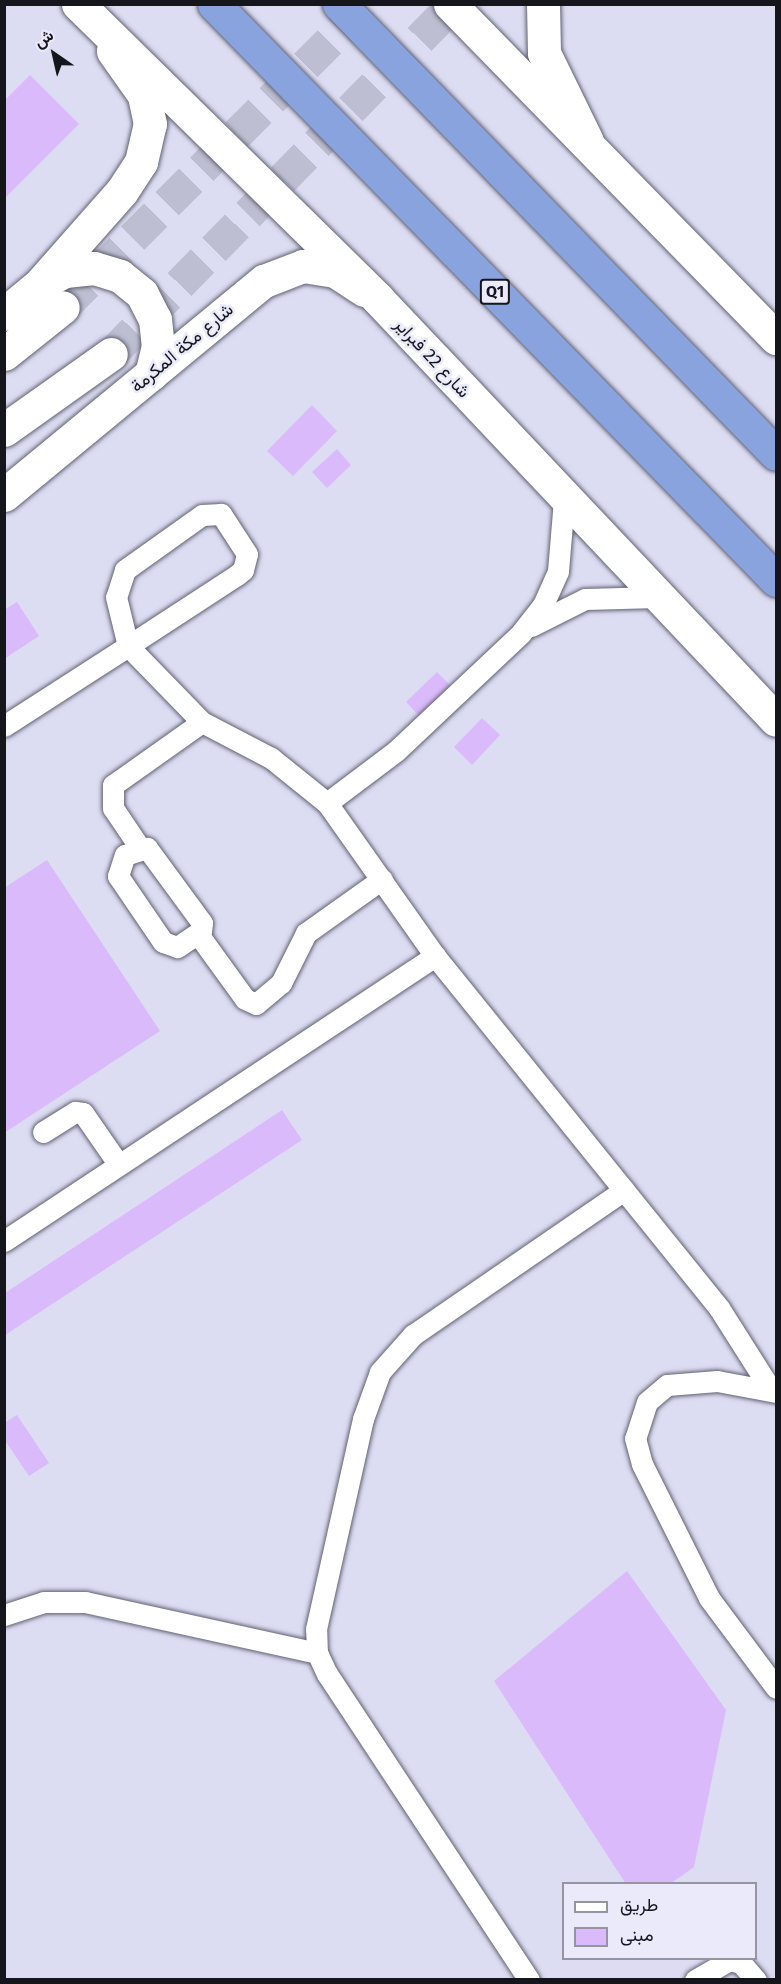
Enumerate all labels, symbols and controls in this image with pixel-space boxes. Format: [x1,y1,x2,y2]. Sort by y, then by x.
north arrow [24,24,84,84]
text: ش [30,25,57,52]
road number: Q1 [478,279,512,305]
street label: شارع مكة المكرمة [126,299,238,397]
street label: شارع 22 فبراير [390,314,474,402]
legend [562,1882,757,1960]
text: طريق [620,1894,658,1916]
text: مبنى [620,1924,654,1946]

